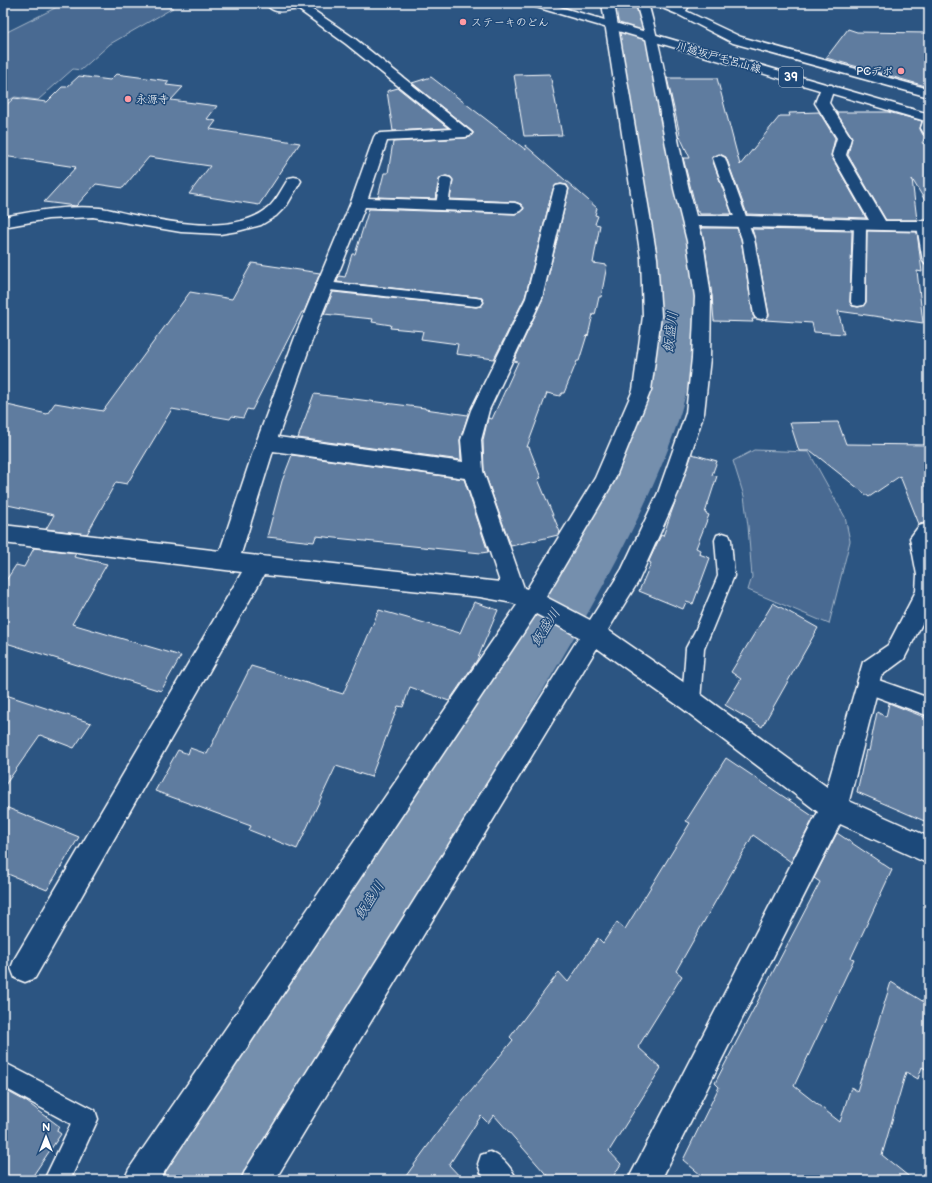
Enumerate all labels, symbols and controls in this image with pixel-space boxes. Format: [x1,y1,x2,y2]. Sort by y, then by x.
place label: ステーキのどん [471,16,549,29]
marker: ステーキのどん [458,17,468,27]
street label: 川越坂戸毛呂山線 [675,39,763,76]
place label: PCデポ [856,65,893,78]
marker: PCデポ [896,66,906,76]
road number: 39 [779,67,803,87]
place label: 永源寺 [136,93,169,106]
marker: 永源寺 [123,94,133,104]
water label: 飯盛川 [660,310,681,354]
water label: 飯盛川 [527,605,564,650]
water label: 飯盛川 [351,878,388,923]
north arrow [26,1117,66,1157]
text: N [42,1121,50,1134]

